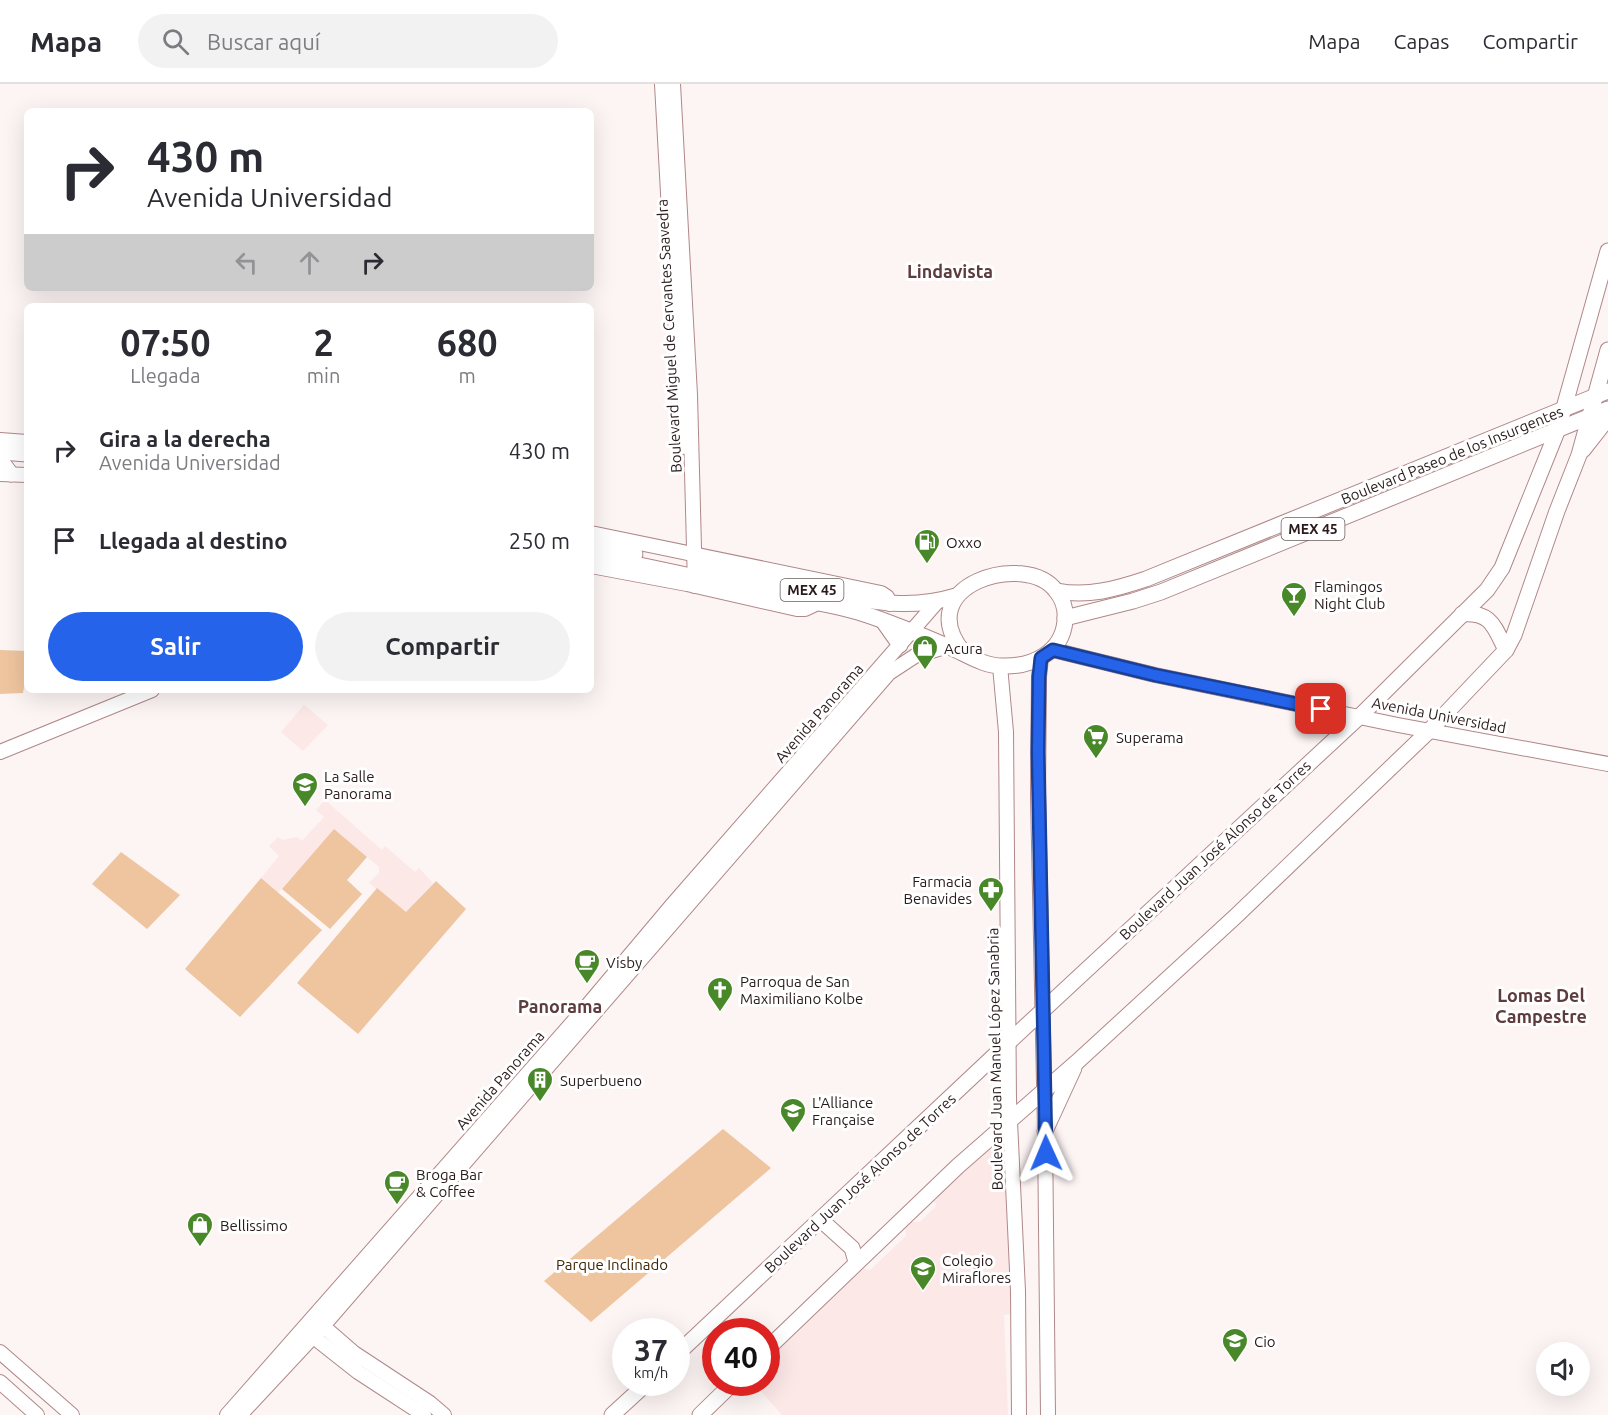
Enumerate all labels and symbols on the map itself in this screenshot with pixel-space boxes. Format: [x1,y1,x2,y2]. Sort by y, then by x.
street label: Boulevard Miguel de Cervantes Saavedra [653,199,685,473]
district label: Lindavista [907,261,993,281]
street label: Boulevard Paseo de los Insurgentes [1339,403,1565,507]
road number: MEX 45 [1282,518,1344,540]
fuel station icon: Oxxo [912,527,942,565]
place label: Oxxo [946,534,982,551]
place label: Flamingos Night Club [1314,578,1385,612]
road number: MEX 45 [780,579,844,601]
bar icon: Flamingos Night Club [1279,580,1309,618]
shop icon: Acura [910,633,940,671]
place label: Acura [944,640,983,657]
street label: Avenida Panorama [772,660,866,766]
pin [1295,683,1346,734]
street label: Avenida Universidad [1370,694,1508,736]
supermarket icon: Superama [1081,722,1111,760]
place label: Superama [1116,729,1184,746]
street label: Boulevard Juan José Alonso de Torres [1116,757,1314,943]
place label: La Salle Panorama [324,768,392,802]
school or university icon: La Salle Panorama [290,770,320,808]
place label: Farmacia Benavides [903,873,972,907]
pharmacy icon: Farmacia Benavides [976,875,1006,913]
street label: Boulevard Juan Manuel López Sanabria [984,928,1006,1190]
cafe icon: Visby [572,947,602,985]
place label: Visby [606,954,642,971]
place label: Parroqua de San Maximiliano Kolbe [740,973,863,1007]
church icon: Parroqua de San Maximiliano Kolbe [705,975,735,1013]
district label: Lomas Del Campestre [1495,985,1587,1026]
district label: Panorama [518,996,602,1016]
street label: Avenida Panorama [453,1027,547,1133]
building icon: Superbueno [525,1065,555,1103]
place label: Superbueno [560,1072,642,1089]
street label: Boulevard Juan José Alonso de Torres [761,1090,959,1276]
place label: L'Alliance Française [812,1094,875,1128]
school or university icon: L'Alliance Française [778,1096,808,1134]
position arrow [1014,1121,1078,1185]
place label: Broga Bar & Coffee [416,1166,483,1200]
cafe icon: Broga Bar & Coffee [382,1168,412,1206]
shop icon: Bellissimo [185,1210,215,1248]
place label: Bellissimo [220,1217,288,1234]
place label: Colegio Miraflores [942,1252,1011,1286]
school or university icon: Colegio Miraflores [908,1254,938,1292]
park label: Parque Inclinado [556,1256,668,1273]
speed limit sign: 40 [702,1318,780,1396]
school or university icon: Cio [1220,1326,1250,1364]
place label: Cio [1254,1333,1276,1350]

